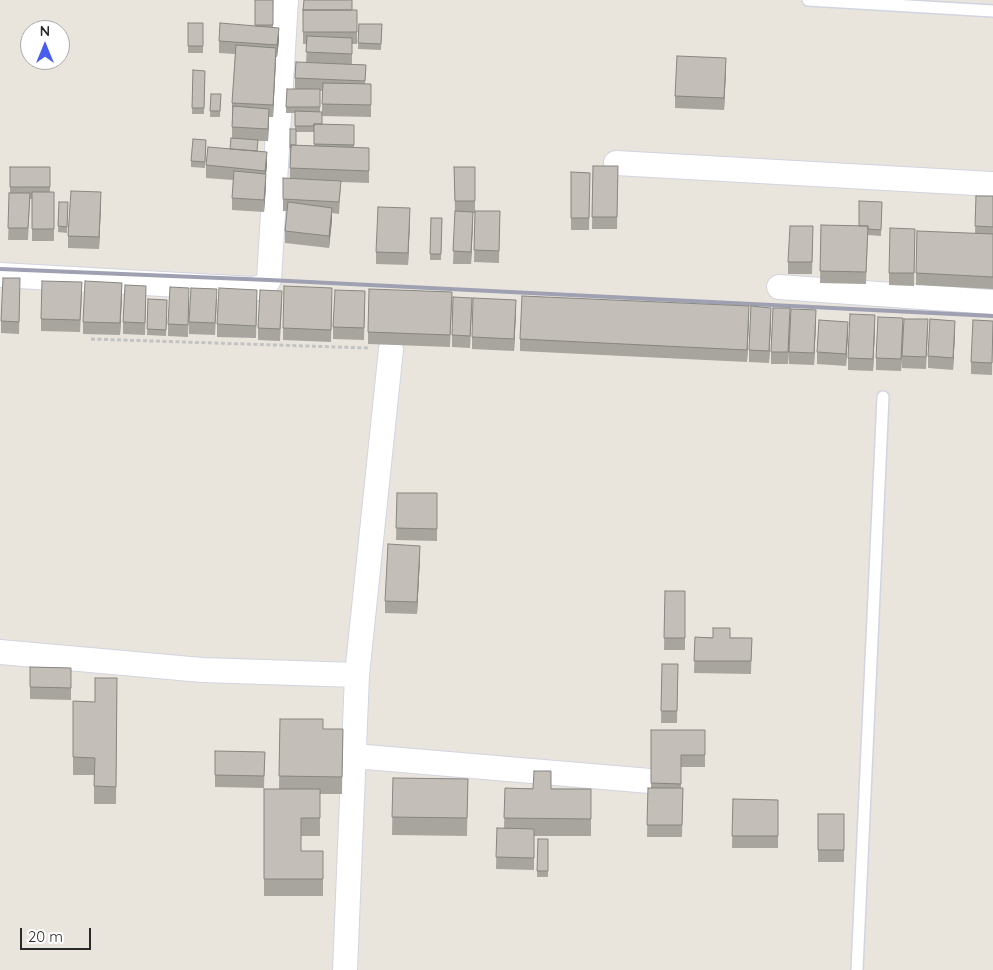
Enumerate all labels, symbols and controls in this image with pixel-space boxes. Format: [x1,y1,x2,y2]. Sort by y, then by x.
north arrow [20,20,70,70]
text: N [40,22,50,40]
scale bar [22,918,94,950]
text: 20 m [28,927,63,946]

